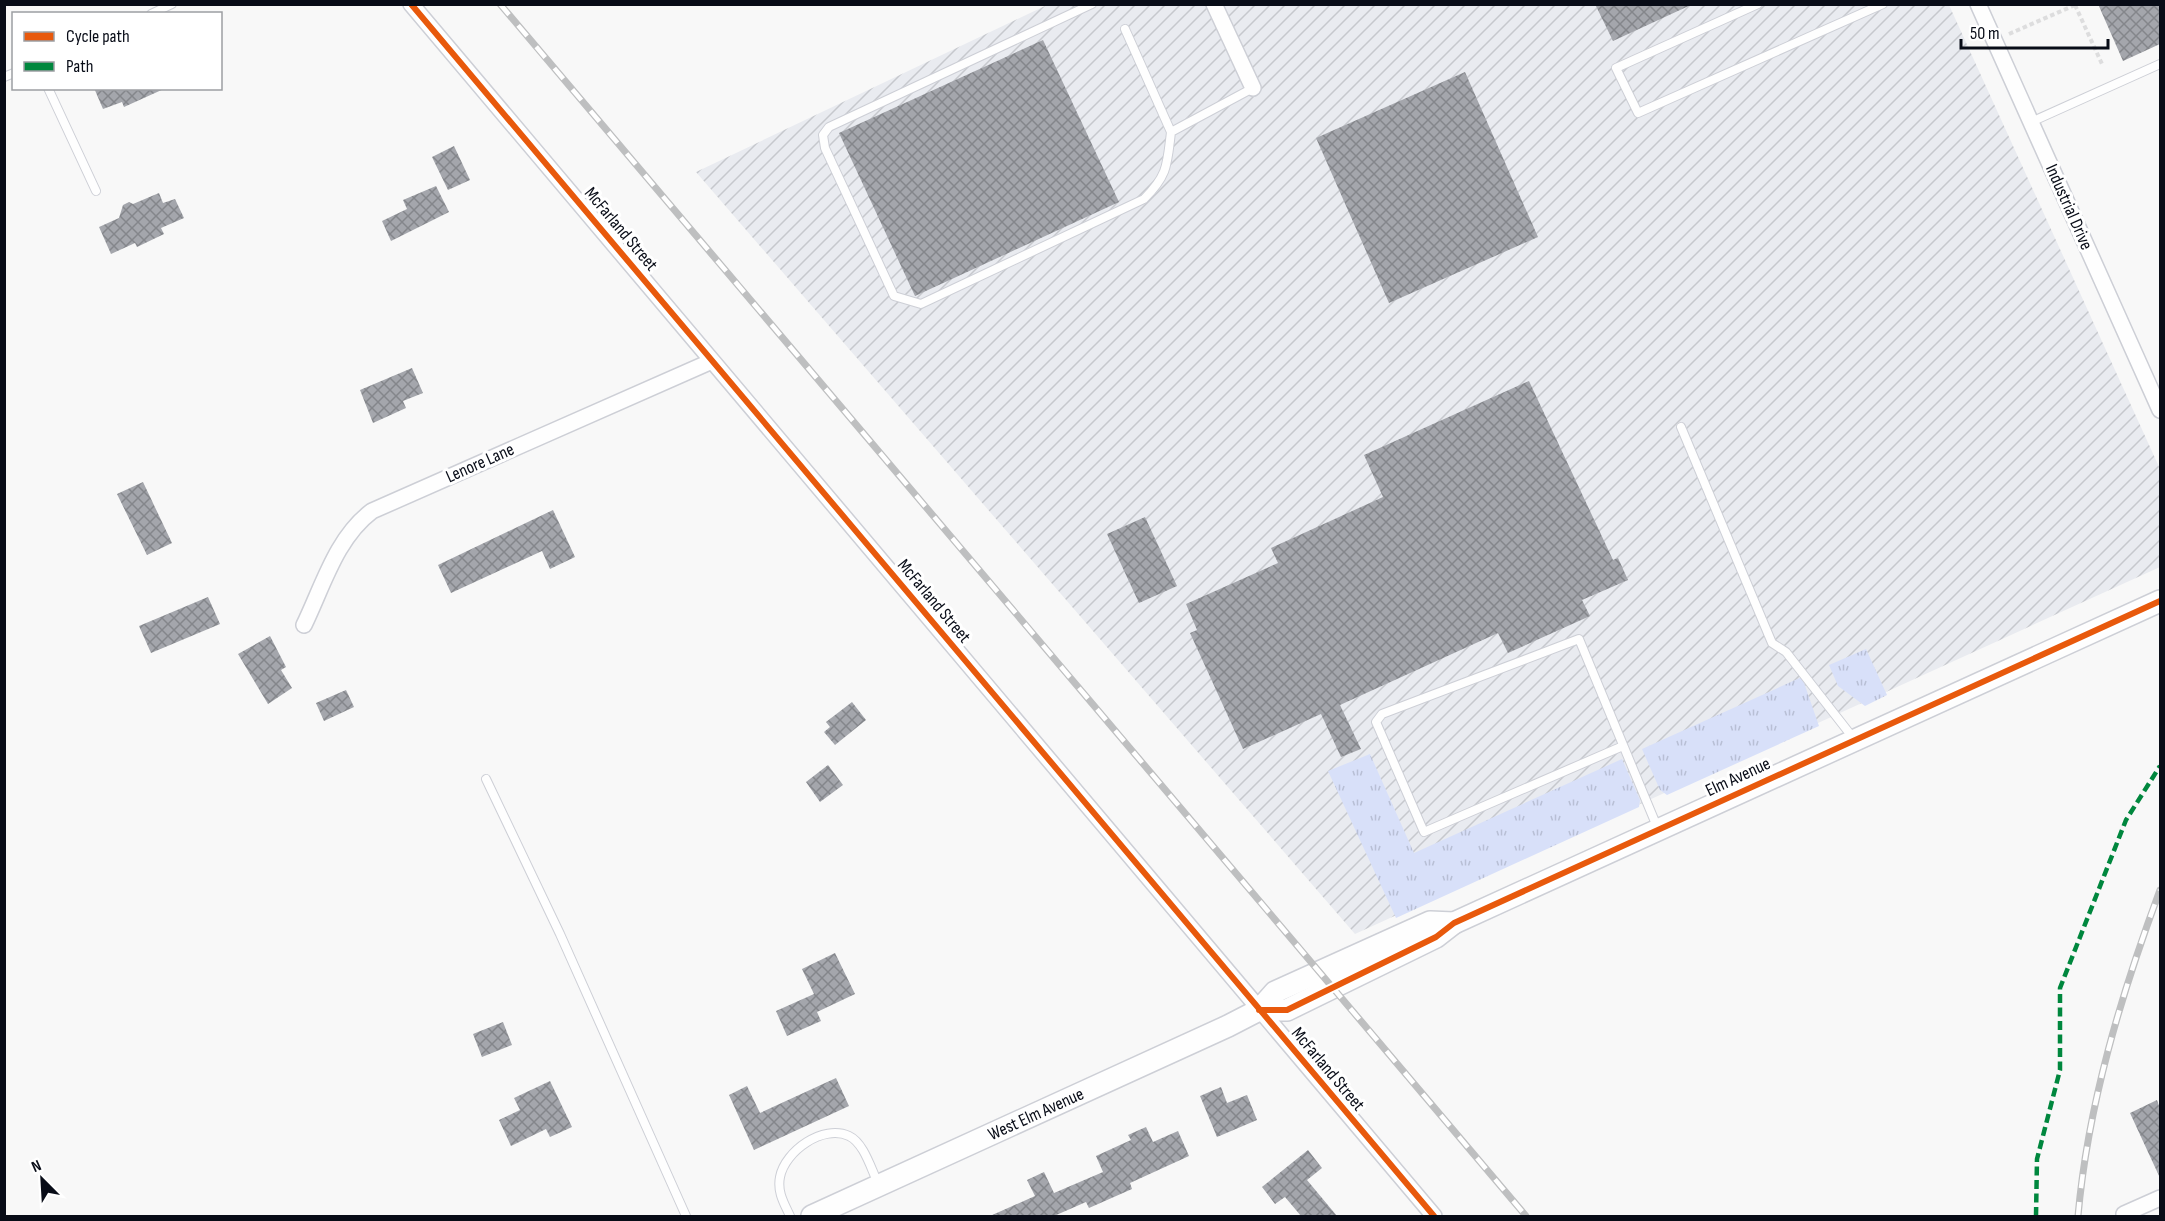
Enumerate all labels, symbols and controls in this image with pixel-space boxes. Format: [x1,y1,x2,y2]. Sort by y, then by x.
legend [12,12,222,90]
scale bar [1961,12,2108,50]
text: 50 m [1970,23,2000,44]
text: Cycle path [66,26,130,47]
text: Path [66,56,94,77]
street label: Industrial Drive [2041,161,2097,253]
street label: McFarland Street [580,183,662,276]
street label: Lenore Lane [443,439,517,487]
street label: McFarland Street [893,555,975,648]
street label: Elm Avenue [1702,753,1774,801]
street label: McFarland Street [1287,1023,1369,1116]
street label: West Elm Avenue [985,1083,1087,1145]
north arrow [12,1149,72,1209]
text: N [29,1156,44,1177]

